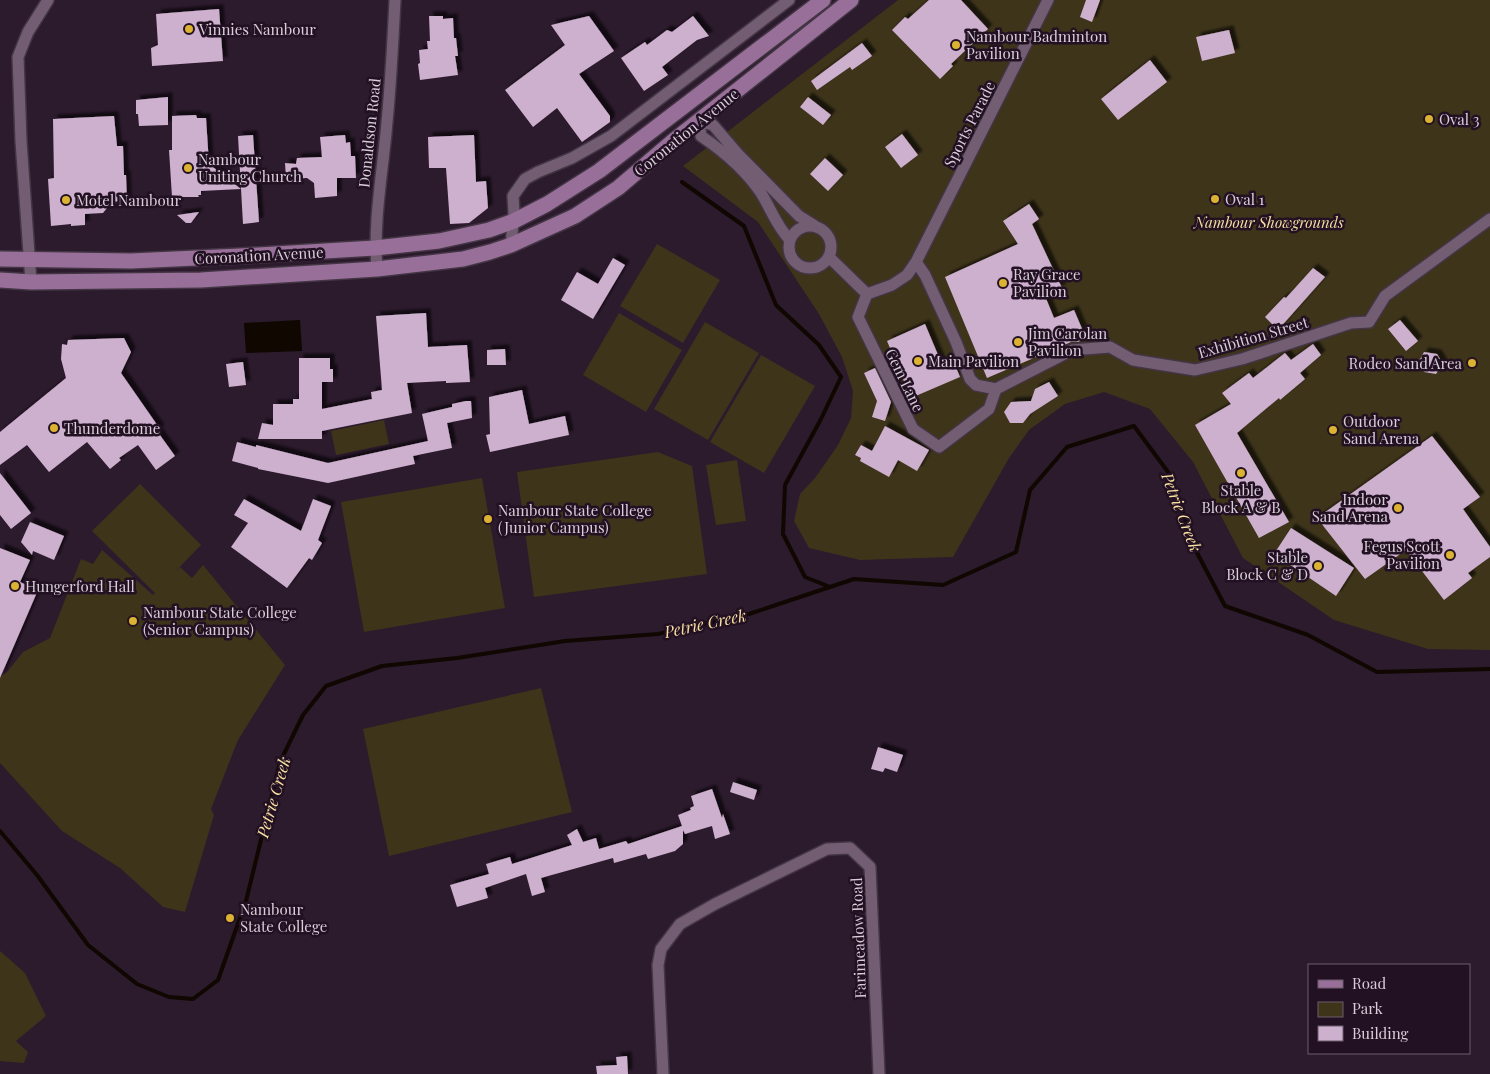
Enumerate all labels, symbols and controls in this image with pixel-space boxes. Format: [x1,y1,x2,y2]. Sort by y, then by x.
place label: Vinnies Nambour [198,19,316,39]
marker: Vinnies Nambour [183,23,195,35]
place label: Nambour Badminton Pavilion [966,26,1107,63]
marker: Nambour Badminton Pavilion [950,39,962,51]
street label: Donaldson Road [353,77,385,189]
street label: Sports Parade [939,78,999,170]
street label: Coronation Avenue [630,84,742,180]
place label: Oval 3 [1439,109,1480,129]
marker: Oval 3 [1423,113,1435,125]
place label: Nambour Uniting Church [198,149,302,186]
marker: Nambour Uniting Church [182,162,194,174]
place label: Oval 1 [1225,189,1265,209]
place label: Motel Nambour [76,190,181,210]
marker: Oval 1 [1209,193,1221,205]
marker: Motel Nambour [60,194,72,206]
park label: Nambour Showgrounds [1192,212,1344,232]
street label: Coronation Avenue [194,242,324,268]
place label: Ray Grace Pavilion [1013,264,1081,301]
marker: Ray Grace Pavilion [997,277,1009,289]
street label: Exhibition Street [1196,312,1311,362]
place label: Jim Carolan Pavilion [1027,323,1107,360]
marker: Jim Carolan Pavilion [1012,336,1024,348]
street label: Gem Lane [881,345,929,415]
place label: Main Pavilion [928,351,1019,371]
place label: Rodeo Sand Area [1348,353,1463,373]
marker: Main Pavilion [912,355,924,367]
marker: Rodeo Sand Area [1466,357,1478,369]
place label: Outdoor Sand Arena [1343,411,1420,448]
place label: Thunderdome [64,418,160,438]
marker: Thunderdome [48,422,60,434]
marker: Outdoor Sand Arena [1327,424,1339,436]
marker: Stable Block A & B [1235,467,1247,479]
water label: Petrie Creek [1157,468,1207,555]
place label: Stable Block A & B [1202,480,1280,517]
place label: Indoor Sand Arena [1312,489,1389,526]
place label: Nambour State College (Junior Campus) [498,500,652,537]
marker: Indoor Sand Arena [1392,502,1404,514]
marker: Nambour State College (Junior Campus) [482,513,494,525]
place label: Fegus Scott Pavilion [1364,536,1441,573]
place label: Stable Block C & D [1226,547,1308,584]
marker: Fegus Scott Pavilion [1444,549,1456,561]
marker: Stable Block C & D [1312,560,1324,572]
place label: Hungerford Hall [25,576,135,596]
marker: Hungerford Hall [9,580,21,592]
place label: Nambour State College (Senior Campus) [143,602,297,639]
water label: Petrie Creek [661,604,748,642]
marker: Nambour State College (Senior Campus) [127,615,139,627]
water label: Petrie Creek [251,754,295,841]
street label: Farimeadow Road [846,877,870,999]
place label: Nambour State College [240,899,327,936]
marker: Nambour State College [224,912,236,924]
legend [1308,964,1470,1054]
text: Road [1352,973,1386,993]
text: Park [1352,998,1384,1018]
text: Building [1352,1023,1409,1043]

